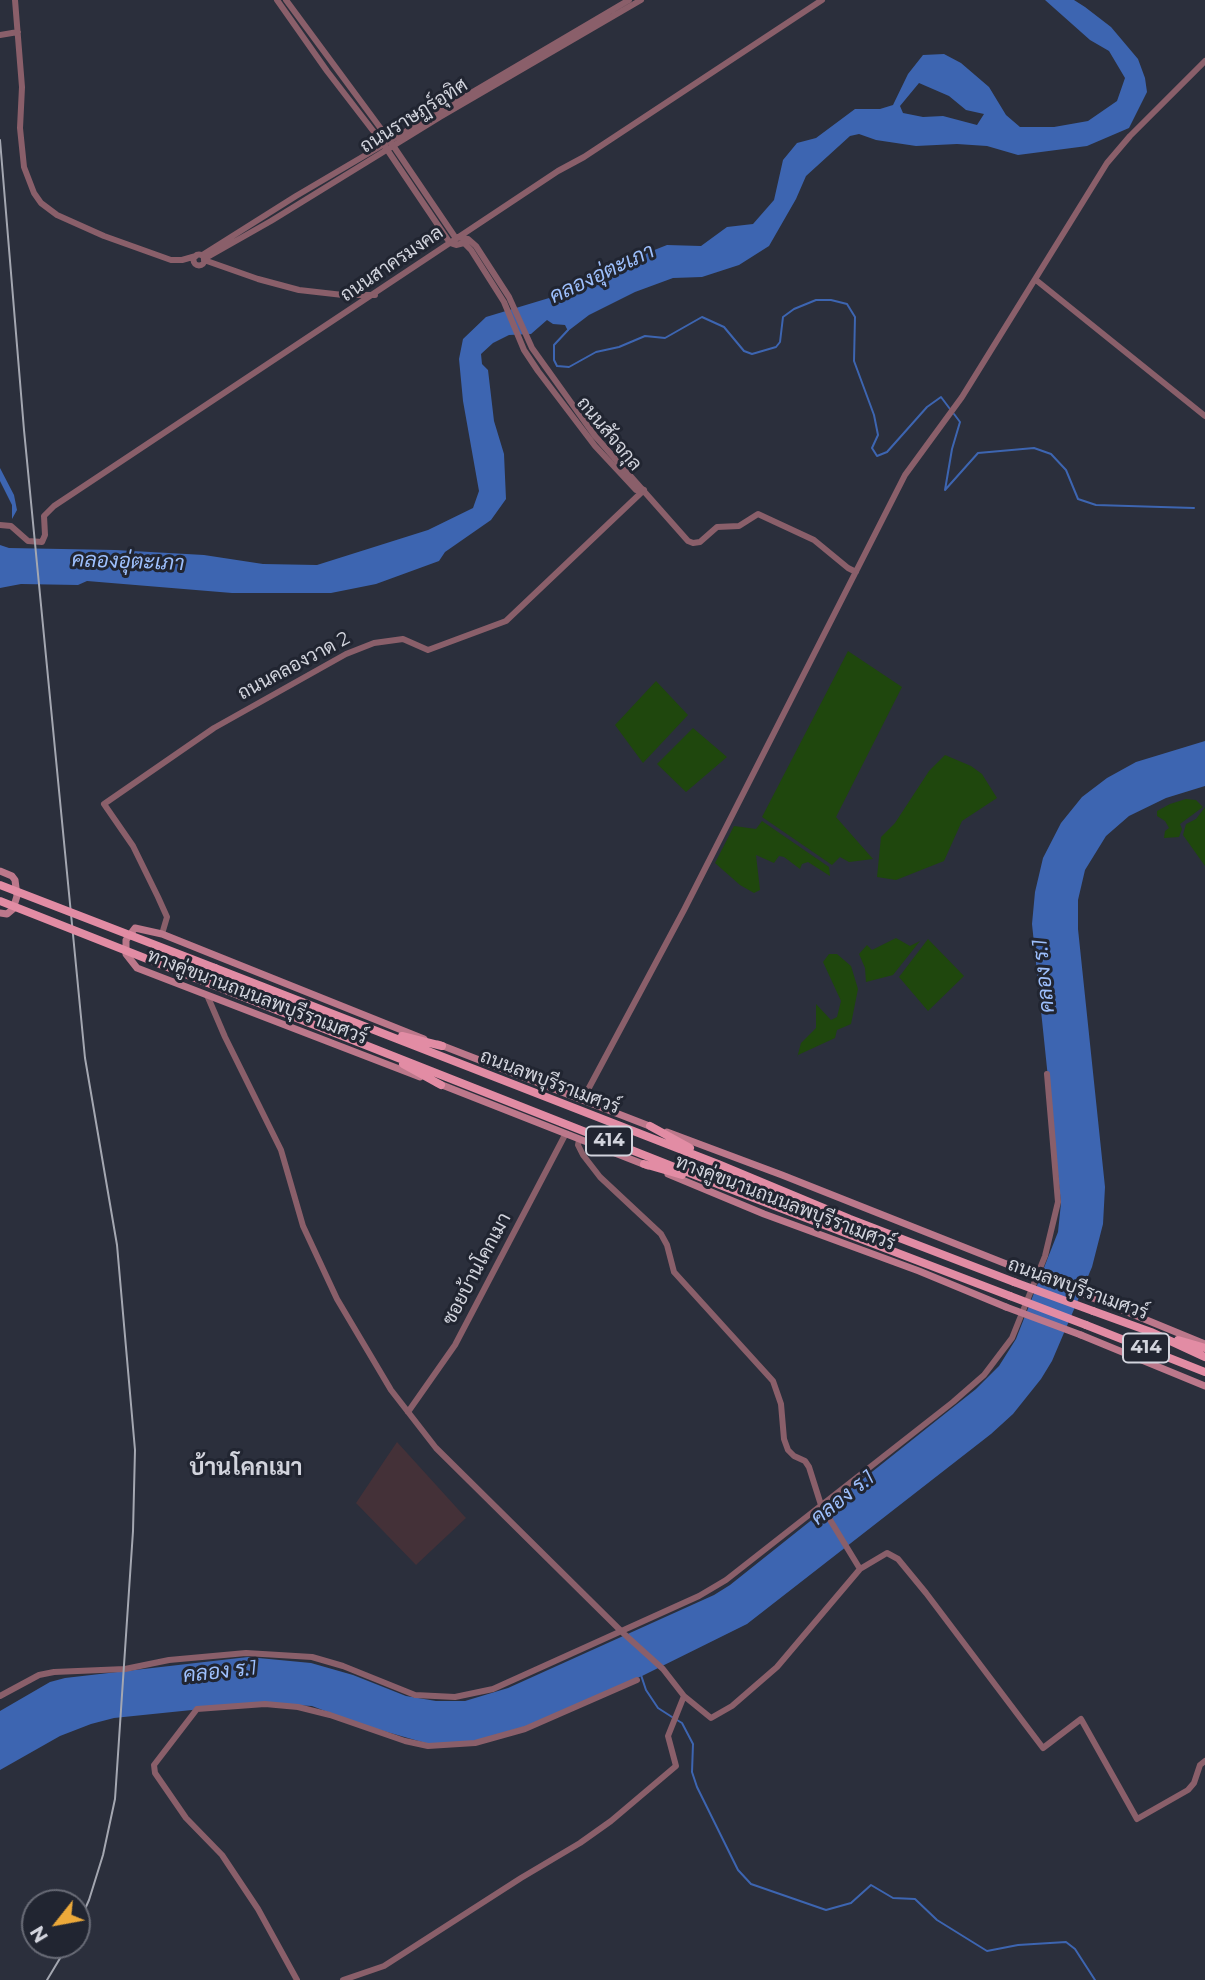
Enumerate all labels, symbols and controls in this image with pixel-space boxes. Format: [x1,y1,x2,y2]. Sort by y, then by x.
street label: ถนนราษฏร์อุทิศ [356,74,472,158]
street label: ถนนสาครมงคล [336,221,448,307]
water label: คลองอุ่ตะเภา [546,239,658,309]
street label: ถนนสัจจกุล [572,392,646,476]
water label: คลองอุ่ตะเภา [71,547,185,577]
street label: ถนนคลองวาด 2 [234,627,354,705]
water label: คลอง ร.1 [1028,938,1060,1014]
street label: ทางคู่ขนานถนนลพบุรีราเมศวร์ [144,944,370,1050]
street label: ถนนลพบุรีราเมศวร์ [477,1045,623,1119]
road number: 414 [586,1126,632,1156]
street label: ทางคู่ขนานถนนลพบุรีราเมศวร์ [672,1150,898,1256]
street label: ซอยบ้านโคกเมา [438,1209,516,1329]
street label: ถนนลพบุรีราเมศวร์ [1005,1253,1151,1325]
road number: 414 [1123,1334,1169,1363]
district label: บ้านโคกเมา [190,1454,302,1482]
water label: คลอง ร.1 [806,1465,880,1531]
water label: คลอง ร.1 [182,1656,258,1688]
north arrow [21,1889,91,1959]
text: N [25,1922,53,1947]

